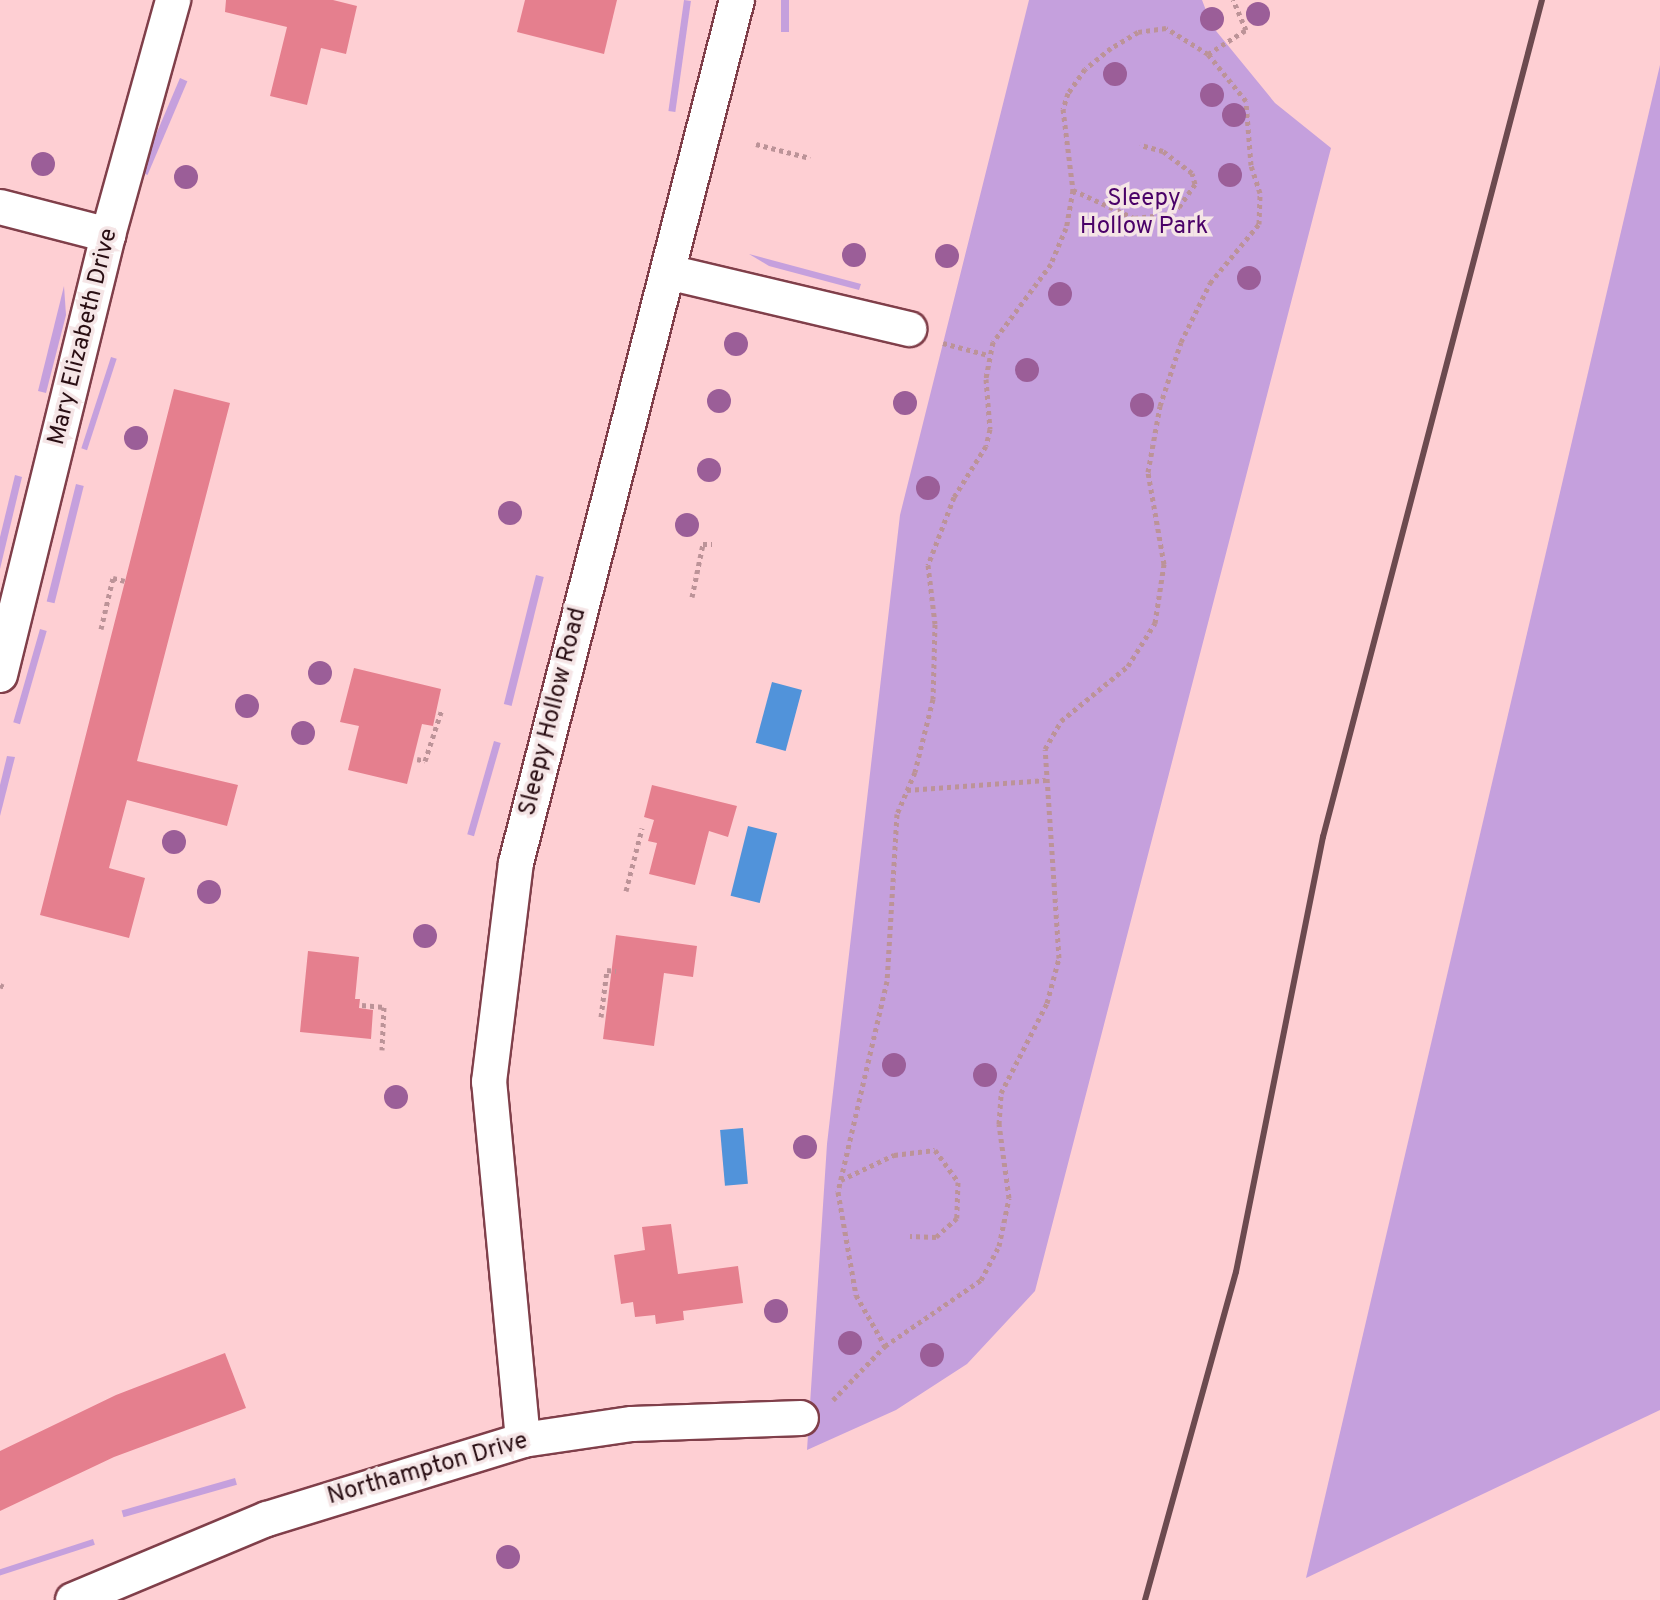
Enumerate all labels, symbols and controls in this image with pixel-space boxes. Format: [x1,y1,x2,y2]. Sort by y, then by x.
park label: Sleepy Hollow Park [1080,186,1208,242]
street label: Mary Elizabeth Drive [43,226,125,448]
street label: Sleepy Hollow Road [514,605,594,819]
street label: Northampton Drive [324,1428,532,1512]

